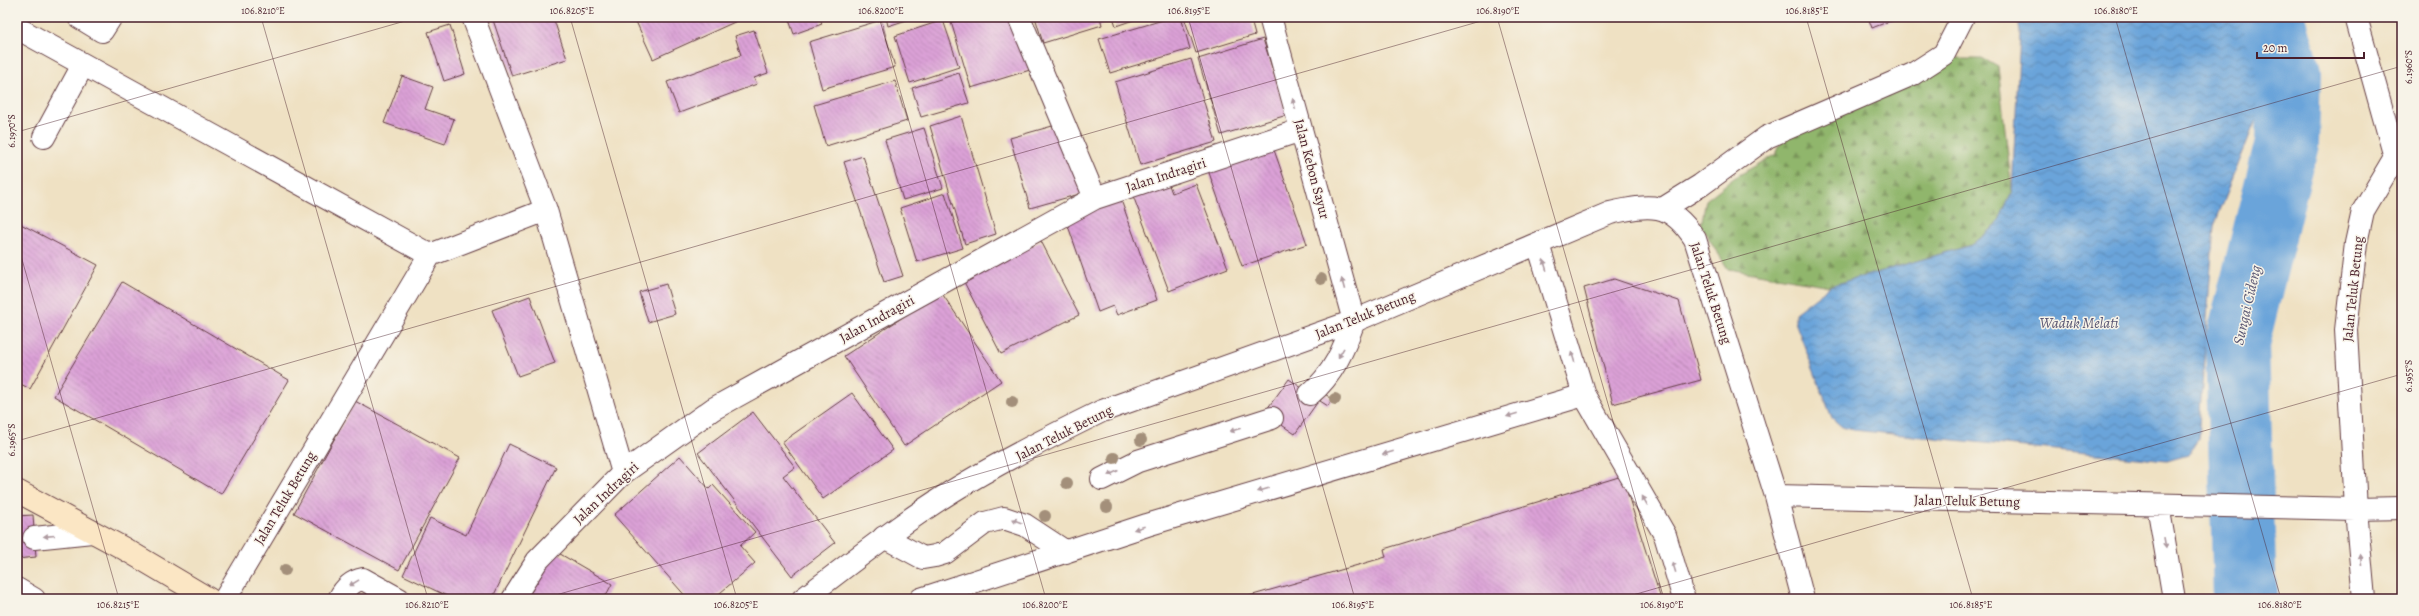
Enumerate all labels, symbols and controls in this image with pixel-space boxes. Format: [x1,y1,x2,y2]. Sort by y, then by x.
text: 106.8210°E [241,4,285,17]
text: 106.8205°E [550,4,594,17]
text: 106.8200°E [858,4,904,17]
text: 106.8195°E [1168,4,1210,17]
text: 106.8190°E [1476,4,1520,17]
text: 106.8185°E [1786,4,1828,17]
text: 106.8180°E [2094,4,2138,17]
scale bar [2257,34,2364,60]
text: 20 m [2263,40,2287,56]
text: 6.1960°S [2402,50,2415,84]
one-way arrow [1291,98,1297,110]
text: 6.1970°S [5,114,18,148]
street label: Jalan Kebon Sayur [1290,117,1335,222]
street label: Jalan Indragiri [1123,153,1209,197]
street label: Jalan Teluk Betung [2338,235,2368,343]
street label: Jalan Teluk Betung [1686,240,1736,346]
one-way arrow [1542,259,1548,271]
water label: Sungai Cideng [2228,263,2266,347]
one-way arrow [1340,277,1346,289]
street label: Jalan Teluk Betung [1312,286,1418,344]
street label: Jalan Indragiri [836,291,918,347]
water label: Waduk Melati [2040,313,2118,333]
one-way arrow [1338,347,1345,359]
one-way arrow [1570,351,1576,363]
text: 6.1955°S [2402,360,2415,392]
street label: Jalan Teluk Betung [1012,400,1116,466]
one-way arrow [1506,412,1518,418]
text: 6.1965°S [5,424,18,456]
one-way arrow [1229,427,1241,433]
street label: Jalan Teluk Betung [249,448,321,548]
one-way arrow [1382,450,1394,456]
street label: Jalan Indragiri [569,458,643,528]
one-way arrow [1107,470,1118,476]
one-way arrow [1257,487,1269,493]
street label: Jalan Teluk Betung [1914,491,2020,511]
one-way arrow [1642,495,1649,507]
one-way arrow [1011,518,1023,524]
one-way arrow [1133,525,1145,531]
one-way arrow [43,533,55,540]
one-way arrow [2162,537,2168,549]
one-way arrow [2357,554,2364,566]
one-way arrow [1671,561,1677,573]
one-way arrow [348,579,360,586]
text: 106.8215°E [97,598,139,611]
text: 106.8210°E [405,598,449,611]
text: 106.8205°E [714,598,758,611]
text: 106.8200°E [1022,598,1068,611]
text: 106.8195°E [1332,598,1374,611]
text: 106.8190°E [1640,598,1684,611]
text: 106.8185°E [1950,598,1992,611]
text: 106.8180°E [2258,598,2302,611]

